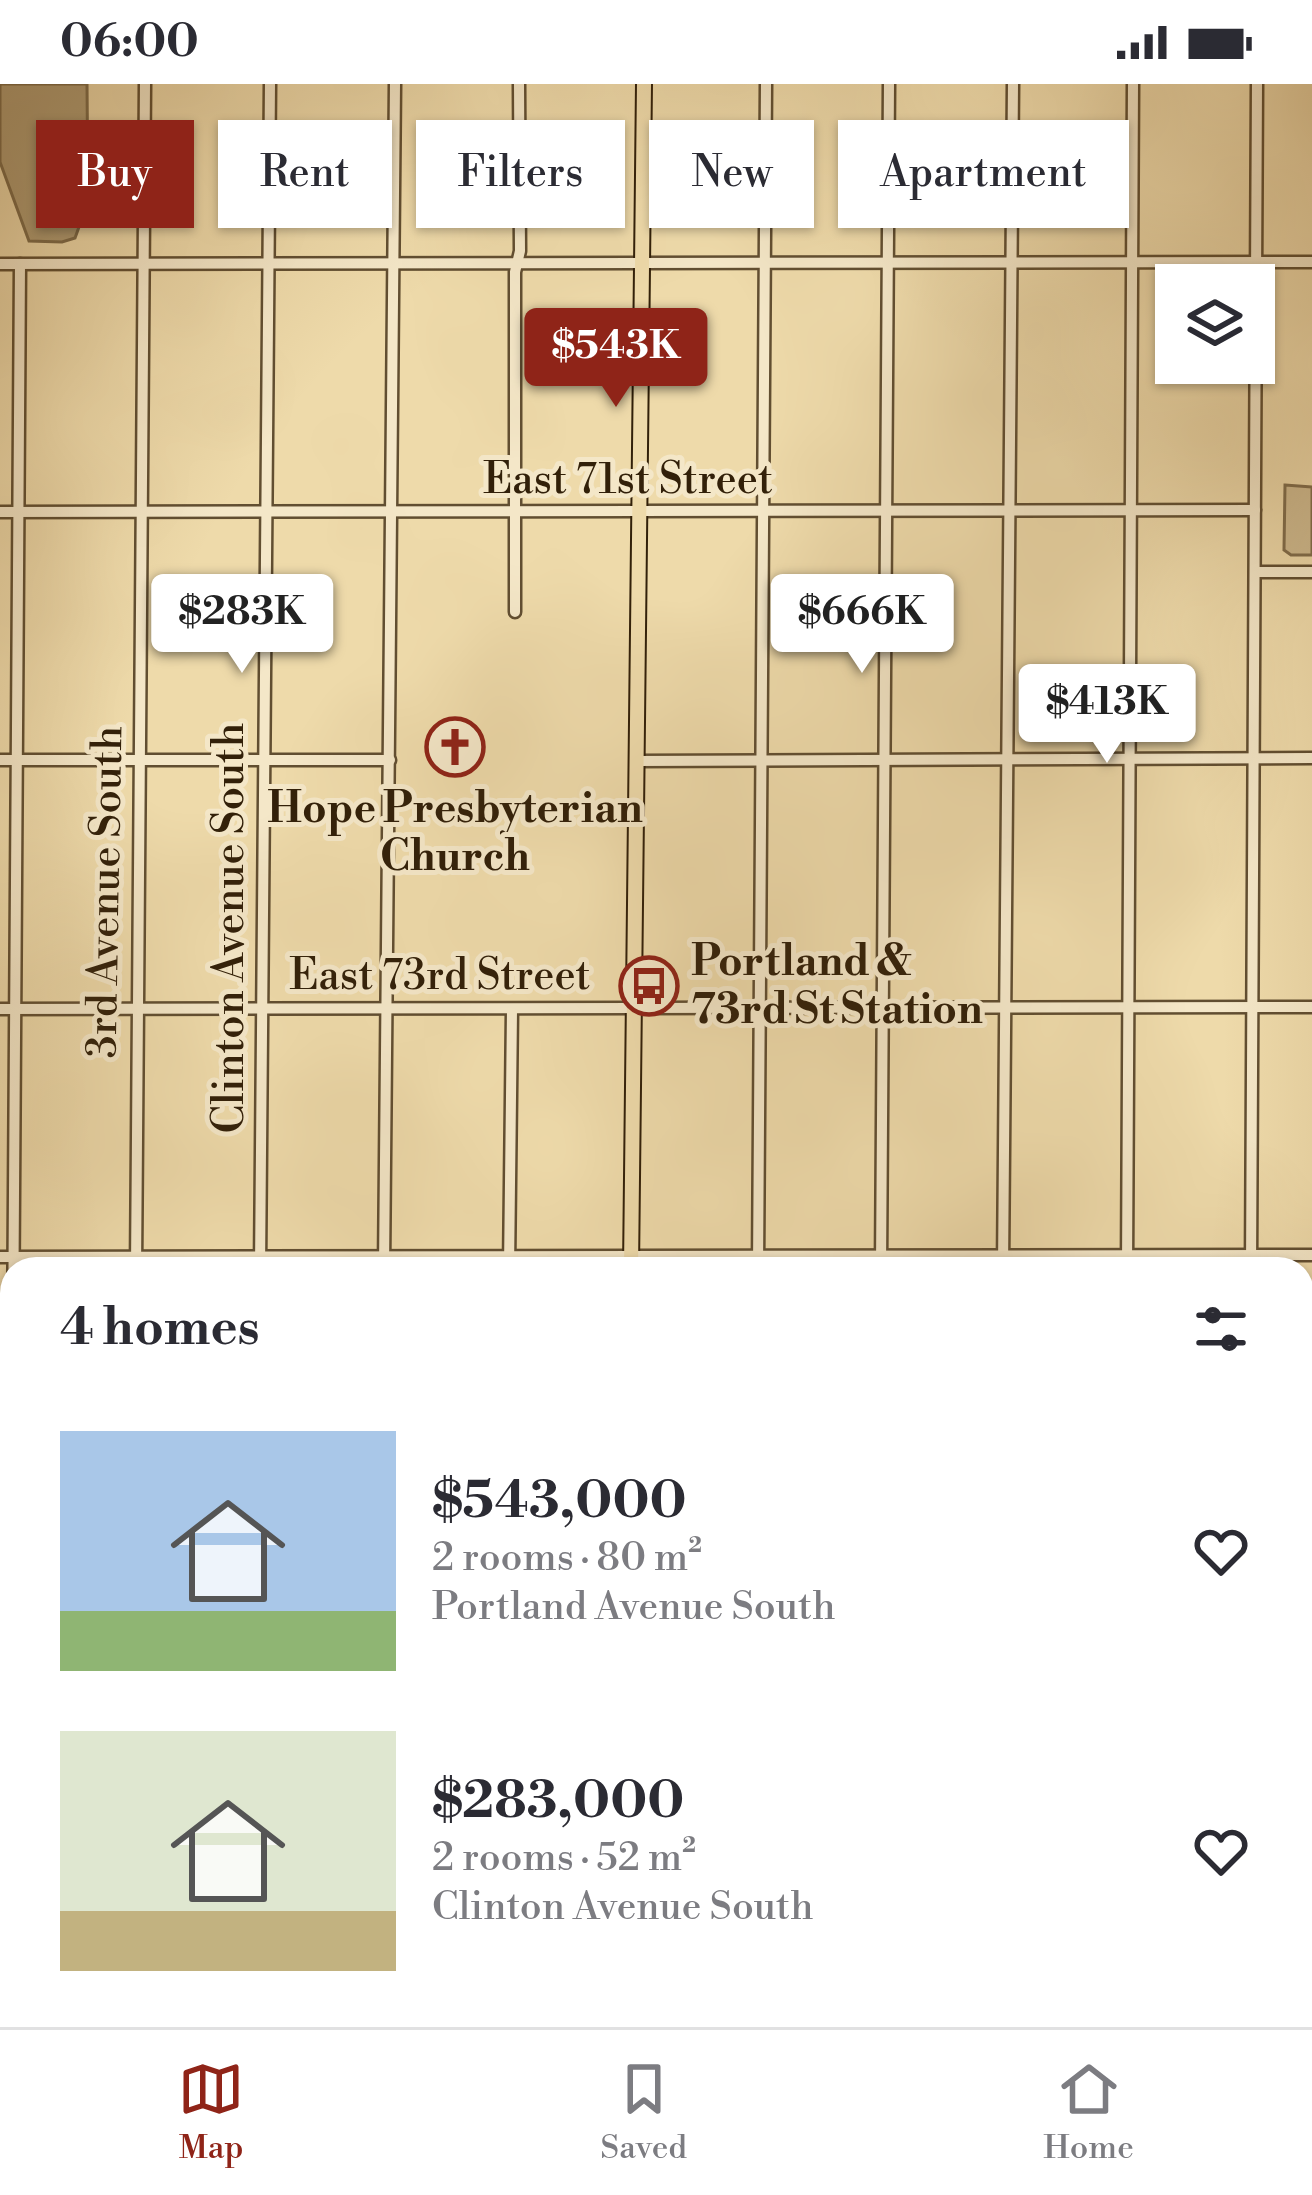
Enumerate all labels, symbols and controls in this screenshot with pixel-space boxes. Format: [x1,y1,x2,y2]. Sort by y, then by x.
text: 06:00 [60,14,199,71]
chip: Buy [36,120,194,228]
chip: Rent [218,120,392,228]
chip: Filters [416,120,625,228]
chip: New [649,120,814,228]
chip: Apartment [838,120,1129,228]
map controls [1155,264,1275,384]
button: layers [1155,264,1275,384]
pin: $543K [532,308,700,410]
text: $543K [551,322,681,371]
street label: East 71st Street [483,454,773,507]
pin: $283K [158,574,326,676]
pin: $666K [778,574,946,676]
text: $283K [178,588,306,637]
text: $666K [798,588,926,637]
pin: $413K [1023,664,1191,766]
text: $413K [1046,678,1168,727]
church icon: Hope Presbyterian Church [424,716,486,778]
street label: Clinton Avenue South [204,723,257,1133]
street label: 3rd Avenue South [77,725,135,1059]
place label: Hope Presbyterian Church [267,783,643,884]
place label: Portland & 73rd St Station [691,936,983,1037]
street label: East 73rd Street [290,950,591,1003]
bus stop icon: Portland & 73rd St Station [618,955,680,1017]
icon: filters [1188,1296,1254,1362]
text: 4 homes [60,1297,260,1361]
text: $543,000 [432,1470,687,1534]
icon: home [156,1479,300,1623]
icon: heart [1188,1518,1254,1584]
text: 2 rooms · 80 m² [432,1534,702,1583]
text: Portland Avenue South [432,1583,836,1632]
text: $283,000 [432,1770,684,1834]
icon: home [156,1779,300,1923]
icon: heart [1188,1818,1254,1884]
text: 2 rooms · 52 m² [432,1834,696,1883]
text: Clinton Avenue South [432,1883,814,1932]
tab: Map [178,2056,244,2169]
tab: Saved [600,2056,687,2169]
tab: Home [1043,2056,1134,2169]

